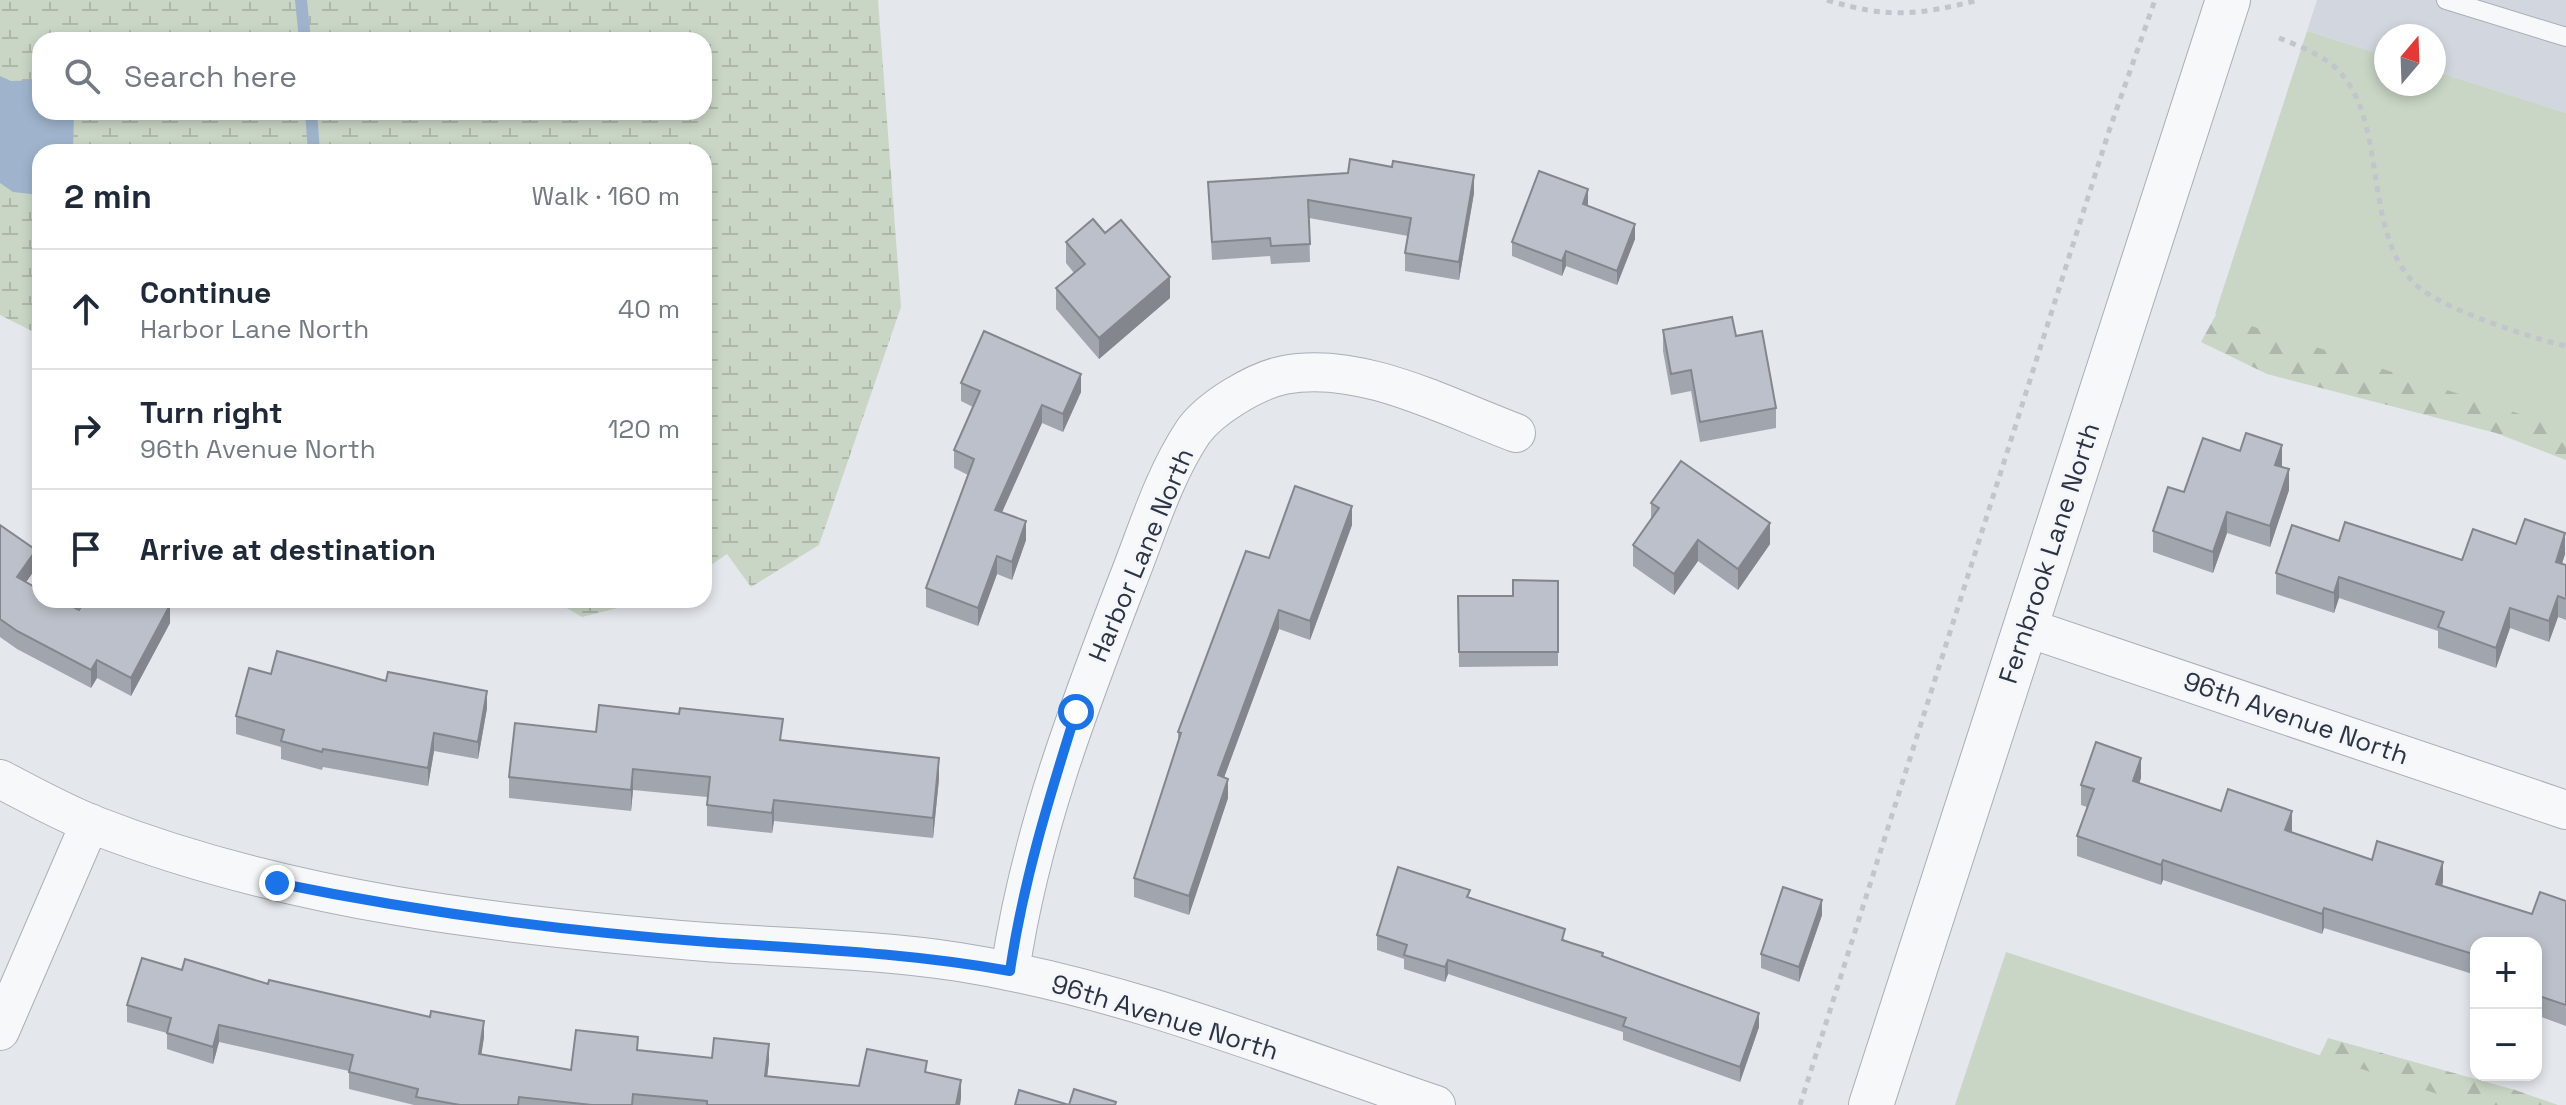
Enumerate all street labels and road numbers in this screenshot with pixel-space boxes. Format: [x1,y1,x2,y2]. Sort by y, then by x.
street label: Fernbrook Lane North [1991,418,2107,688]
street label: Harbor Lane North [1081,443,1201,667]
street label: 96th Avenue North [2179,664,2413,772]
street label: 96th Avenue North [1047,966,1283,1068]

